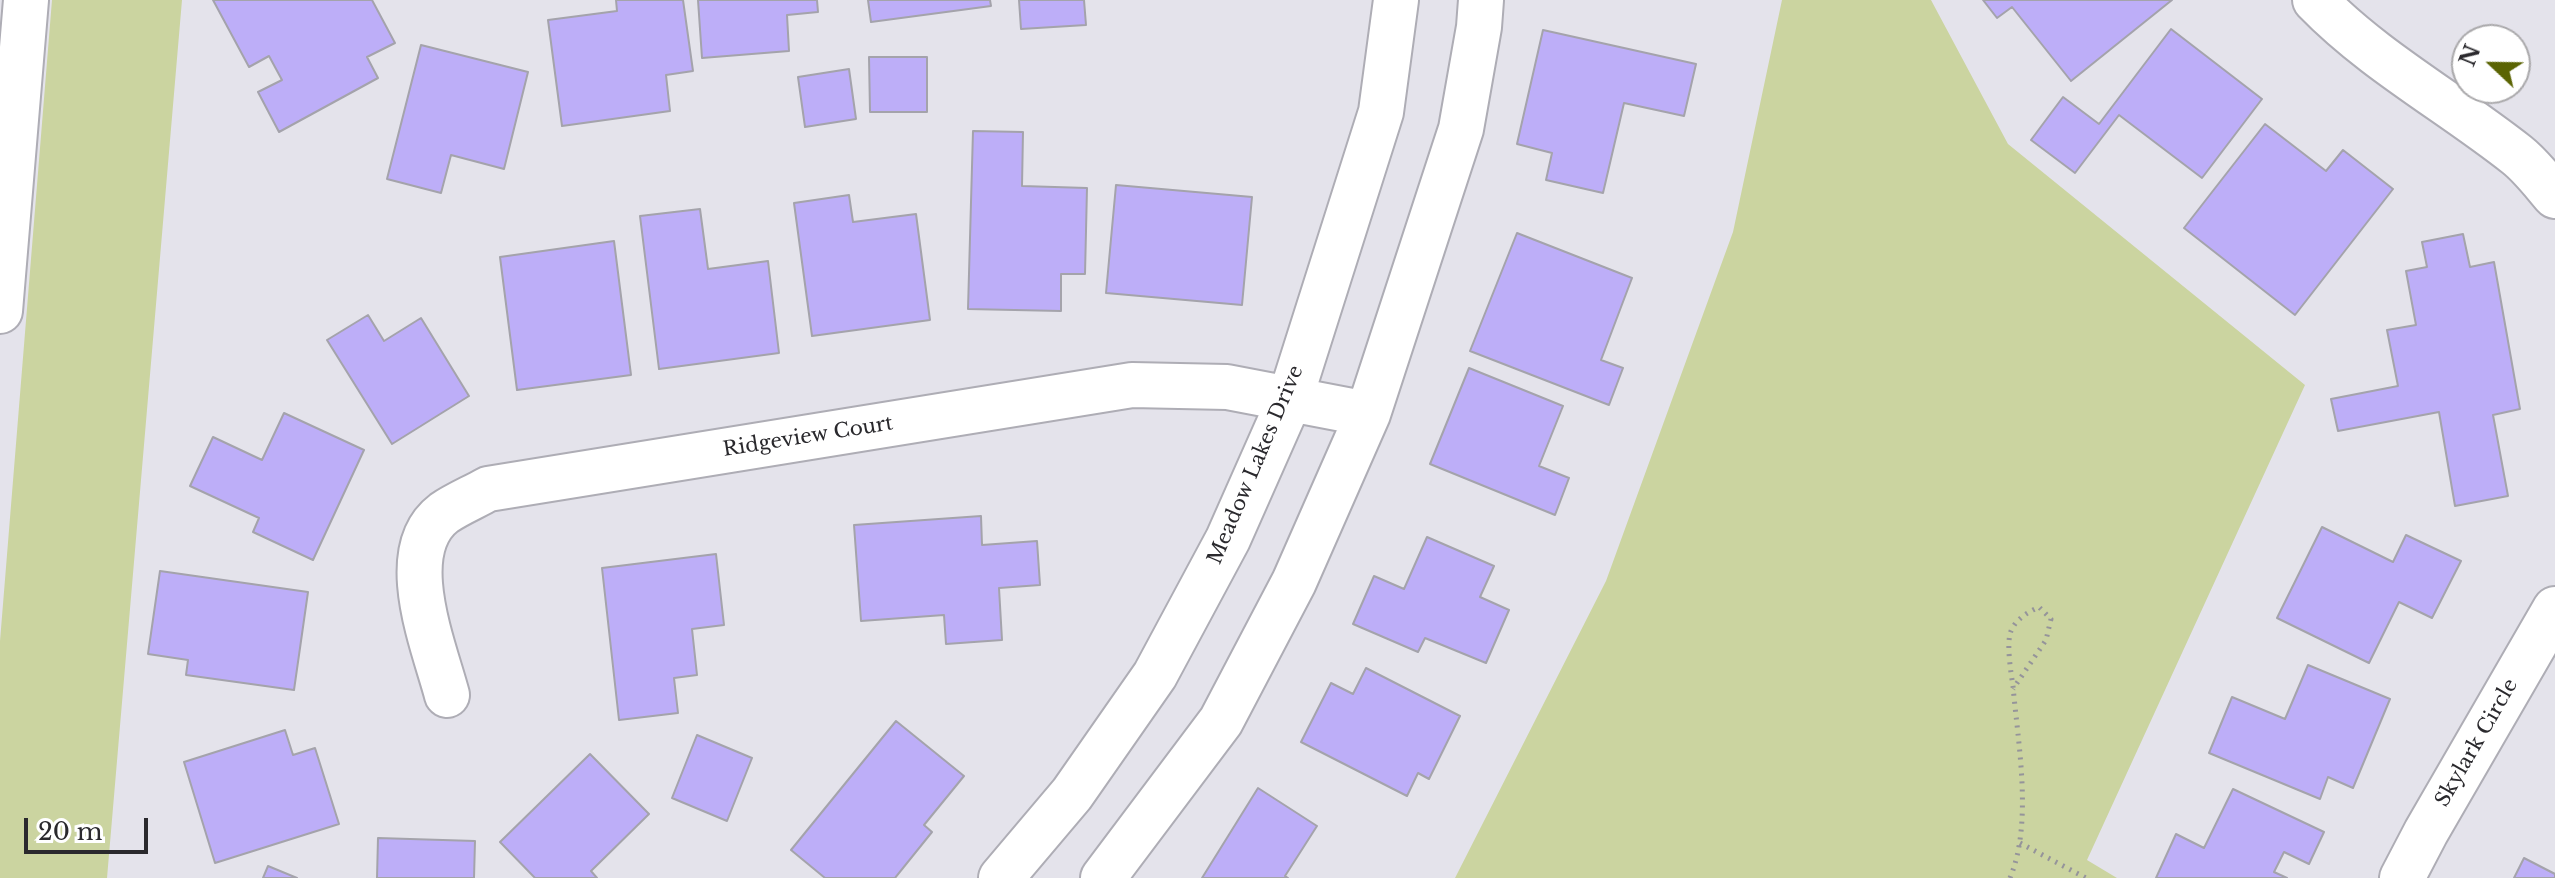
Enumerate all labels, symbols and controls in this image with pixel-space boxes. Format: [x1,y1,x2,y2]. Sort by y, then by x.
north arrow [2451,24,2531,104]
text: N [2454,41,2487,70]
street label: Meadow Lakes Drive [1203,362,1309,568]
street label: Ridgeview Court [721,412,895,462]
street label: Skylark Circle [2431,675,2523,811]
scale bar [28,802,152,852]
text: 20 m [38,817,103,846]

